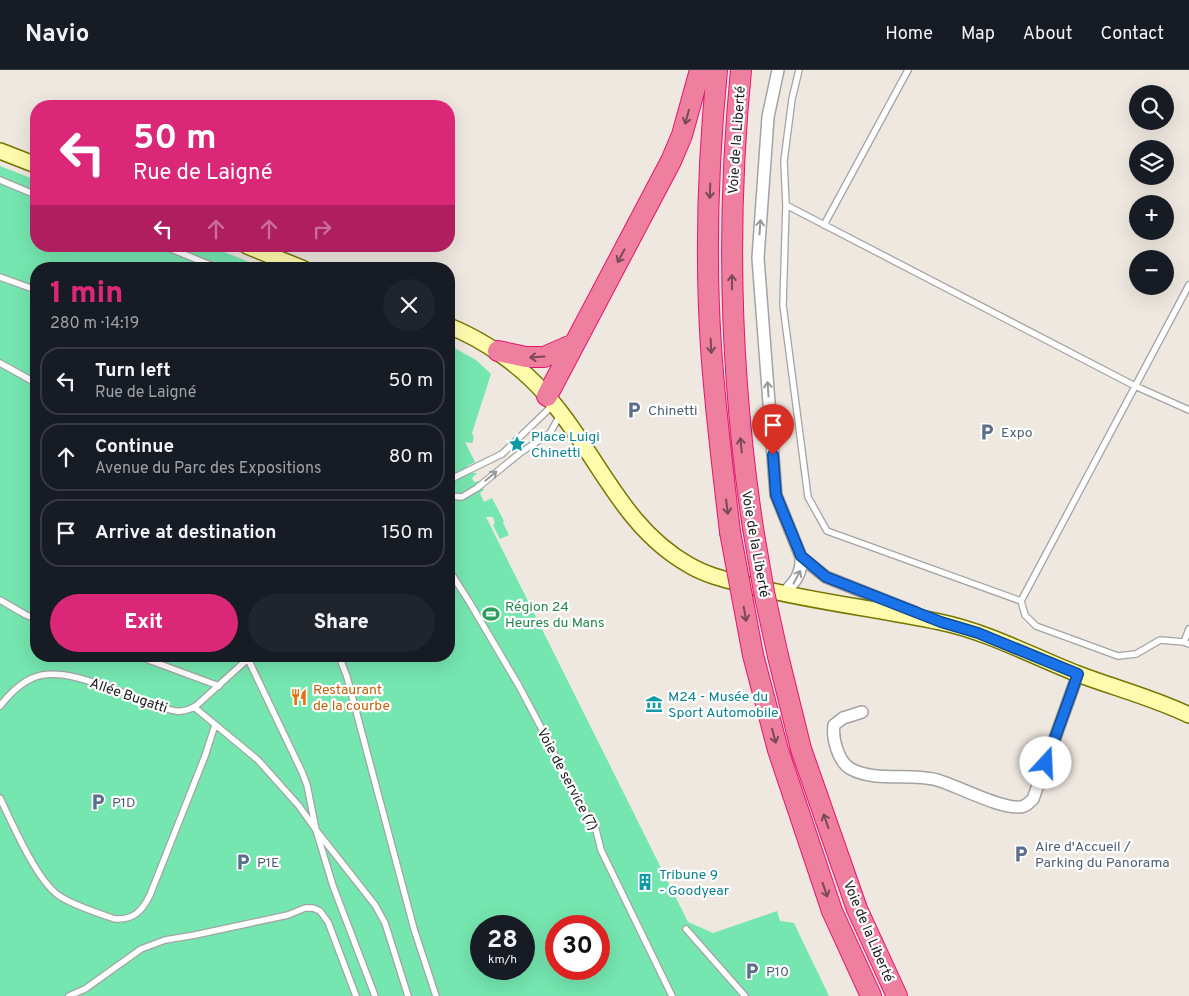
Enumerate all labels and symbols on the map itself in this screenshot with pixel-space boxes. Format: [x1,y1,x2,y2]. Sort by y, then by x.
street label: Voie de la Liberté [725,85,750,195]
one-way arrow [682,109,692,125]
one-way arrow [705,183,714,199]
one-way arrow [756,219,765,235]
one-way arrow [616,248,625,263]
one-way arrow [727,275,737,291]
one-way arrow [706,337,716,353]
one-way arrow [529,352,545,361]
one-way arrow [763,381,773,397]
parking icon: Chinetti [624,400,644,420]
place label: Chinetti [648,403,698,420]
pin [752,404,794,455]
parking icon: Expo [977,422,997,442]
place label: Expo [1001,425,1033,442]
place label: Place Luigi Chinetti [531,429,600,462]
place icon: Place Luigi Chinetti [507,434,527,454]
one-way arrow [736,437,746,453]
one-way arrow [484,471,497,482]
street label: Voie de la Liberté [737,489,772,599]
one-way arrow [722,499,732,515]
one-way arrow [792,570,802,585]
place label: Région 24 Heures du Mans [505,599,605,632]
sports icon: Région 24 Heures du Mans [481,604,501,624]
one-way arrow [741,606,751,622]
street label: Allée Bugatti [87,675,170,718]
place label: Restaurant de la courbe [313,682,390,715]
restaurant icon: Restaurant de la courbe [289,687,309,707]
place label: M24 - Musée du Sport Automobile [668,689,779,722]
museum icon: M24 - Musée du Sport Automobile [644,694,664,714]
street label: Voie de service (7) [532,726,601,834]
one-way arrow [770,727,779,743]
position arrow [1019,736,1071,788]
parking icon: P1D [88,792,108,812]
place label: P1D [112,795,136,812]
one-way arrow [821,813,831,829]
place label: Aire d'Accueil / Parking du Panorama [1035,839,1170,872]
parking icon: Aire d'Accueil / Parking du Panorama [1011,844,1031,864]
parking icon: P1E [233,852,253,872]
place label: P1E [257,855,279,872]
place label: Tribune 9 - Goodyear [659,867,730,900]
building icon: Tribune 9 - Goodyear [635,872,655,892]
street label: Voie de la Liberté [839,878,897,985]
one-way arrow [821,882,830,897]
speed limit sign: 30 [545,915,610,980]
parking icon: P10 [742,961,762,981]
place label: P10 [766,964,789,981]

